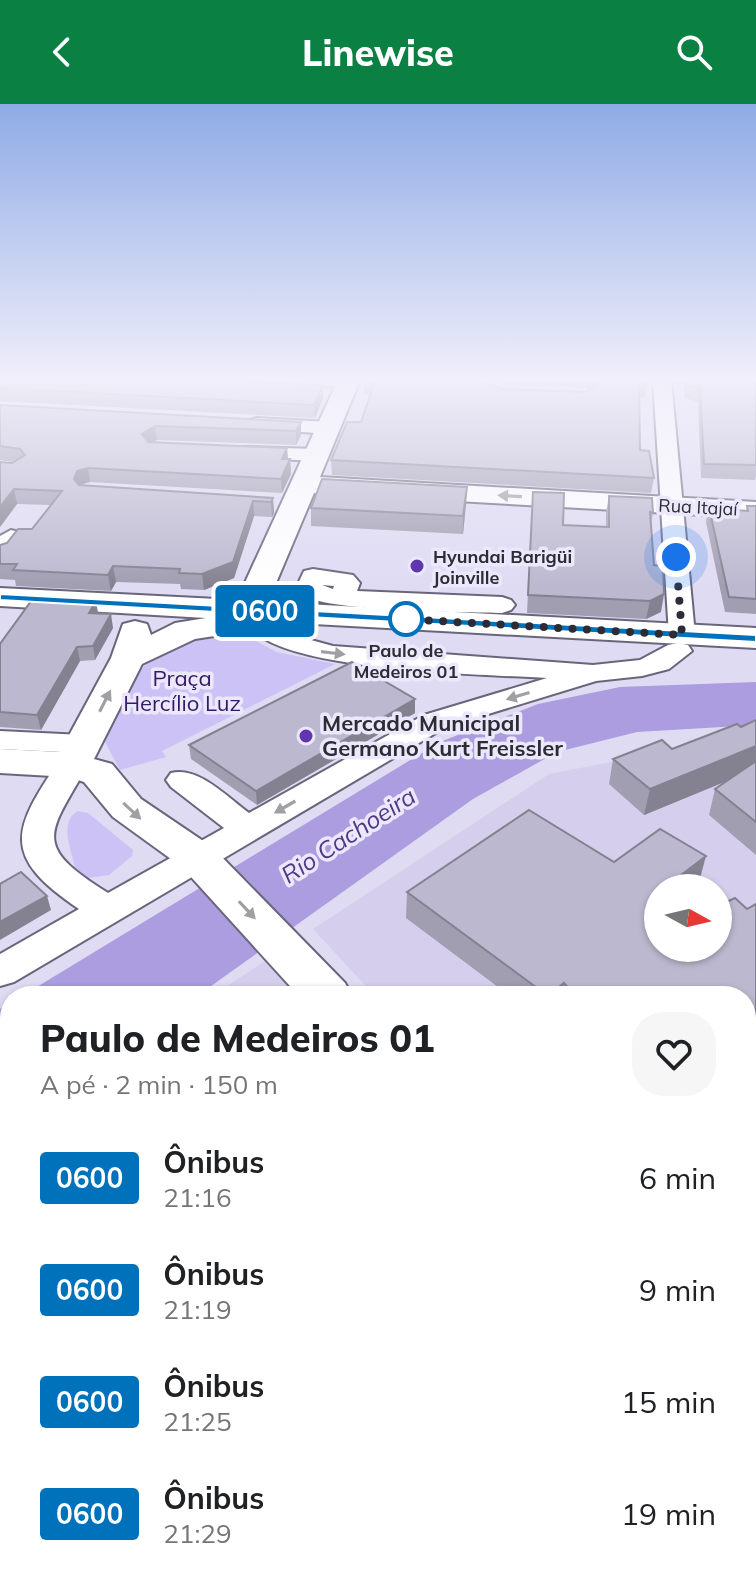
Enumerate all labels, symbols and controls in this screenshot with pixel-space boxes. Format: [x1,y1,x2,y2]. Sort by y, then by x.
icon: back [40,30,84,74]
text: Linewise [302,30,454,75]
icon: search [672,30,716,74]
one-way arrow [497,489,522,502]
street label: Rua Itajaí [658,493,740,521]
your location [656,537,696,577]
place label: Hyundai Barigüi Joinville [433,545,572,589]
marker: Hyundai Barigüi Joinville [408,557,426,575]
line badge: 0600 [209,585,321,637]
text: 0600 [231,593,299,628]
marker: Paulo de Medeiros 01 [389,602,423,636]
place label: Paulo de Medeiros 01 [354,639,458,683]
one-way arrow [321,647,346,660]
park label: Praça Hercílio Luz [123,664,241,717]
one-way arrow [99,689,112,712]
one-way arrow [506,690,530,703]
place label: Mercado Municipal Germano Kurt Freissler [322,709,563,762]
marker: Mercado Municipal Germano Kurt Freissler [297,727,315,745]
water label: Rio Cachoeira [275,780,421,890]
one-way arrow [273,800,296,814]
one-way arrow [122,801,141,819]
north arrow [644,874,732,962]
map controls [644,874,732,962]
one-way arrow [238,900,256,919]
button: heart [632,1012,716,1096]
text: Paulo de Medeiros 01 [40,1014,435,1062]
text: A pé · 2 min · 150 m [40,1068,278,1101]
text: Ônibus [163,1143,264,1181]
text: 6 min [639,1159,716,1197]
text: 0600 [56,1160,123,1195]
text: 21:16 [163,1181,232,1214]
text: Ônibus [163,1255,264,1293]
text: 9 min [639,1271,716,1309]
text: 0600 [56,1272,123,1307]
text: 21:19 [163,1293,232,1326]
text: Ônibus [163,1367,264,1405]
text: 15 min [621,1383,716,1421]
text: 0600 [56,1384,123,1419]
text: 21:25 [163,1405,232,1438]
text: Ônibus [163,1479,264,1517]
text: 19 min [621,1495,716,1533]
text: 0600 [56,1496,123,1531]
text: 21:29 [163,1517,232,1550]

